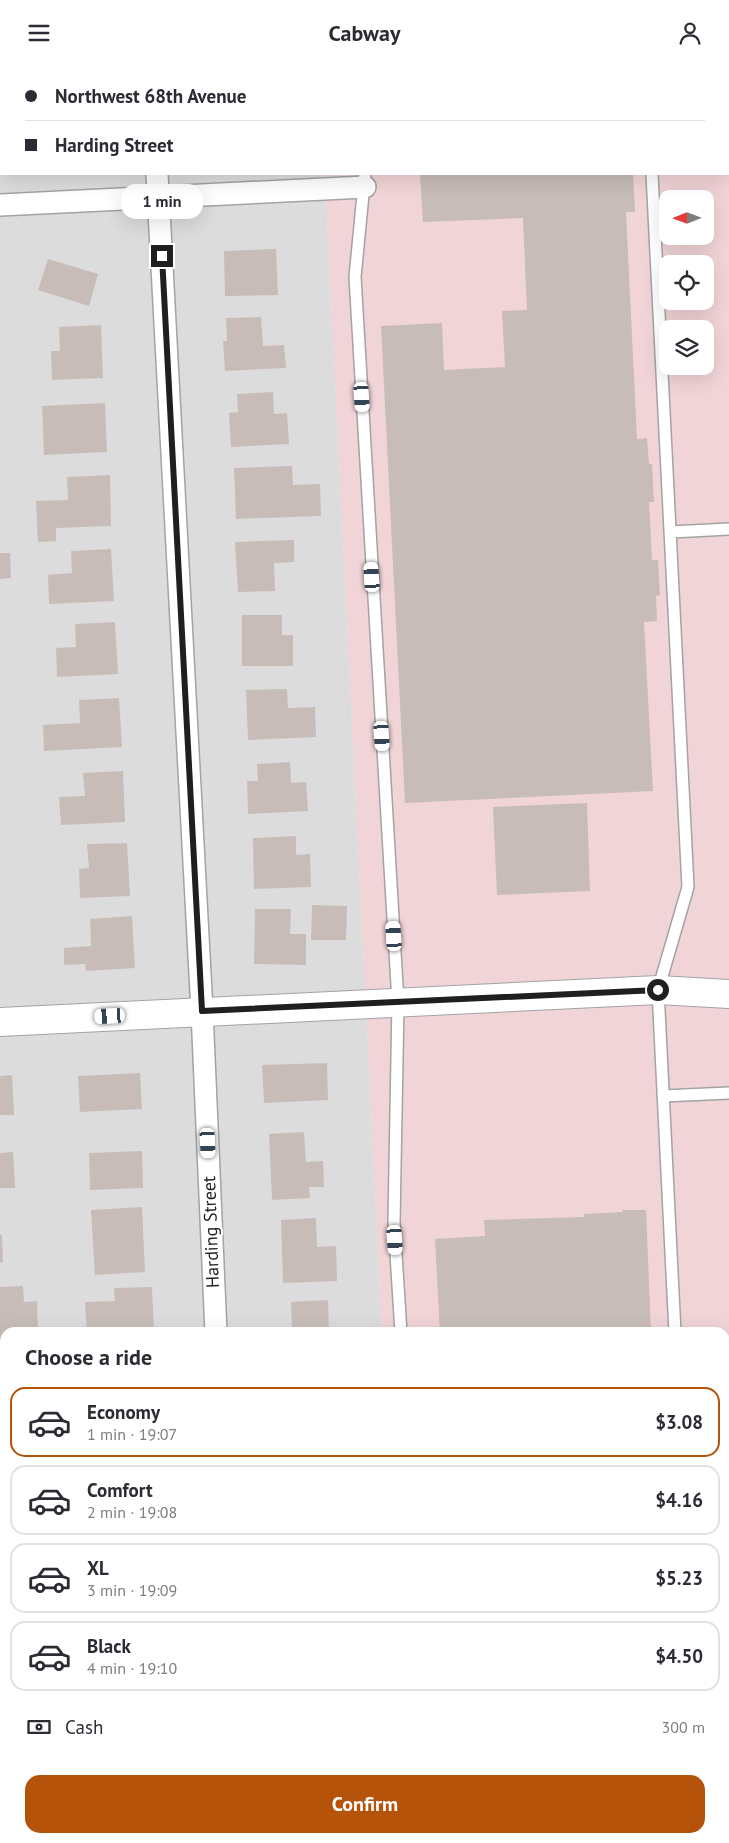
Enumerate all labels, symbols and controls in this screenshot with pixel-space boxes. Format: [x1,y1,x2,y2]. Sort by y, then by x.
icon: menu [25,19,53,47]
text: Cabway [329,19,400,47]
icon: person [676,19,704,47]
text: Northwest 68th Avenue [55,84,246,108]
text: Harding Street [55,133,173,157]
callout: 1 min [121,184,203,219]
north arrow [659,190,714,245]
map controls [659,190,714,375]
text: 1 min [142,191,182,211]
route end [151,245,173,267]
button: locate [659,255,714,310]
button: layers [659,320,714,375]
car [353,382,370,412]
car [363,562,380,592]
car [373,721,390,751]
car [385,921,402,951]
route start [647,979,669,1001]
car [94,1008,125,1024]
car [199,1128,216,1158]
street label: Harding Street [197,1176,224,1288]
car [386,1225,403,1255]
text: Choose a ride [25,1343,152,1371]
icon: car [27,1400,72,1445]
text: Economy [87,1400,160,1424]
text: $3.08 [655,1410,703,1434]
text: 1 min · 19:07 [87,1424,177,1444]
icon: car [27,1478,72,1523]
text: Comfort [87,1478,153,1502]
text: $4.16 [655,1488,703,1512]
text: 2 min · 19:08 [87,1502,177,1522]
icon: car [27,1556,72,1601]
text: XL [87,1556,109,1580]
text: $5.23 [655,1566,703,1590]
text: 3 min · 19:09 [87,1580,177,1600]
icon: car [27,1634,72,1679]
text: Black [87,1634,131,1658]
text: $4.50 [655,1644,703,1668]
text: 4 min · 19:10 [87,1658,177,1678]
icon: cash [25,1713,53,1741]
text: Cash [65,1715,103,1739]
text: 300 m [662,1717,705,1737]
button: Confirm [25,1775,705,1833]

